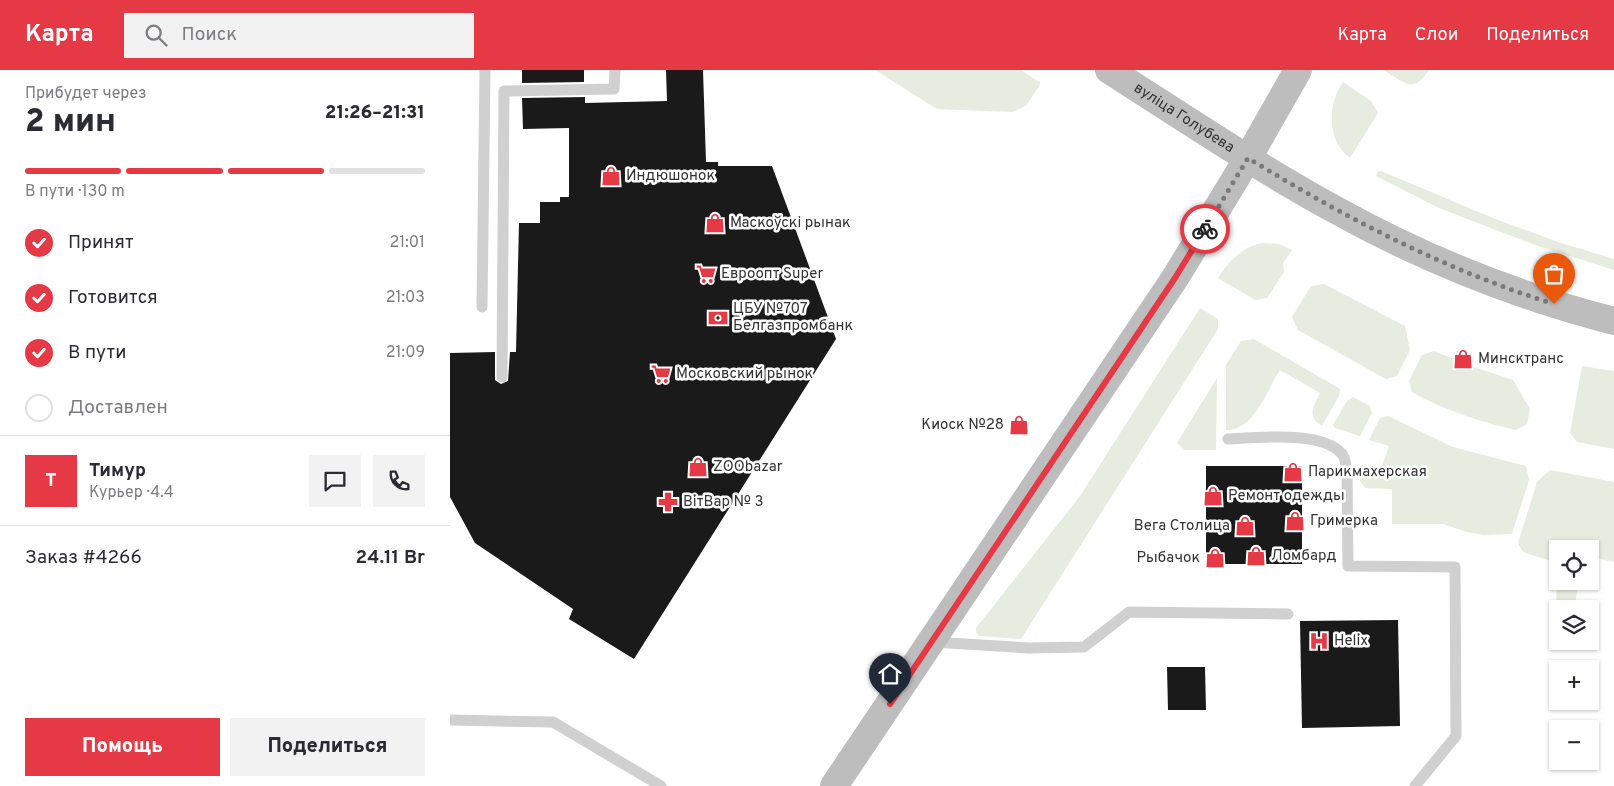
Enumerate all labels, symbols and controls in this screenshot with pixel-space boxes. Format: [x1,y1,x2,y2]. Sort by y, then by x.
search box [124,13,474,58]
text: Карта [25,20,94,50]
icon: search [142,21,170,49]
text: Поиск [182,23,237,47]
text: Карта [1337,24,1387,47]
text: Слои [1415,24,1458,47]
text: Поделиться [1486,24,1589,47]
street label: вуліца Голубева [1130,79,1238,157]
text: Прибудет через [25,84,147,104]
text: 21:26–21:31 [325,101,425,125]
text: 2 мин [25,103,116,143]
shop icon: Индюшонок [600,165,622,187]
place label: Индюшонок [626,167,715,186]
text: В пути · 130 m [25,182,125,202]
courier [1180,204,1230,254]
shop icon: Маскоўскі рынак [704,212,726,234]
place label: Маскоўскі рынак [730,214,851,233]
icon: bike [1191,215,1219,243]
icon: check [25,229,53,257]
text: Принят [68,231,134,255]
text: 21:01 [389,233,425,253]
pin [1533,253,1575,304]
icon: bag [1540,260,1568,288]
supermarket icon: Евроопт Super [695,263,717,285]
place label: Евроопт Super [721,265,823,284]
icon: check [25,284,53,312]
text: Готовится [68,286,158,310]
text: 21:03 [386,288,425,308]
place label: ЦБУ №707 Белгазпромбанк [733,300,853,336]
bank icon: ЦБУ №707 Белгазпромбанк [707,307,729,329]
icon: check [25,339,53,367]
text: В пути [68,341,126,365]
text: 21:09 [386,343,425,363]
shop icon: Минсктранс [1452,348,1474,370]
place label: Минсктранс [1478,350,1564,369]
supermarket icon: Московский рынок [650,363,672,385]
place label: Московский рынок [676,365,813,384]
text: Доставлен [68,396,168,420]
shop icon: Киоск №28 [1008,414,1030,436]
place label: Киоск №28 [921,416,1004,435]
button: chat [309,455,361,507]
button: phone [373,455,425,507]
shop icon: ZOObazar [687,456,709,478]
place label: ZOObazar [713,458,783,477]
text: Тимур [89,459,146,483]
shop icon: Парикмахерская [1282,461,1304,483]
place label: Парикмахерская [1308,463,1427,482]
text: Т [45,469,57,493]
text: Курьер · 4.4 [89,483,174,503]
shop icon: Ремонт одежды [1202,485,1224,507]
place label: Ремонт одежды [1228,487,1345,506]
pharmacy icon: ВітВар № 3 [657,491,679,513]
place label: ВітВар № 3 [683,493,763,512]
shop icon: Гримерка [1284,510,1306,532]
place label: Гримерка [1310,512,1378,531]
shop icon: Вега Столица [1234,515,1256,537]
place label: Вега Столица [1134,517,1230,536]
map controls [1549,540,1599,770]
button: locate [1549,540,1599,590]
shop icon: Ломбард [1245,545,1267,567]
text: Заказ #4266 [25,546,142,570]
text: 24.11 Br [356,546,425,570]
shop icon: Рыбачок [1204,547,1226,569]
place label: Ломбард [1271,547,1336,566]
place label: Рыбачок [1137,549,1200,568]
button: layers [1549,600,1599,650]
hospital icon: Helix [1308,630,1330,652]
place label: Helix [1334,632,1368,651]
pin [869,653,911,704]
icon: home [876,660,904,688]
button: + [1549,660,1599,710]
button: Помощь [25,718,220,776]
button: Поделиться [230,718,425,776]
button: − [1549,720,1599,770]

